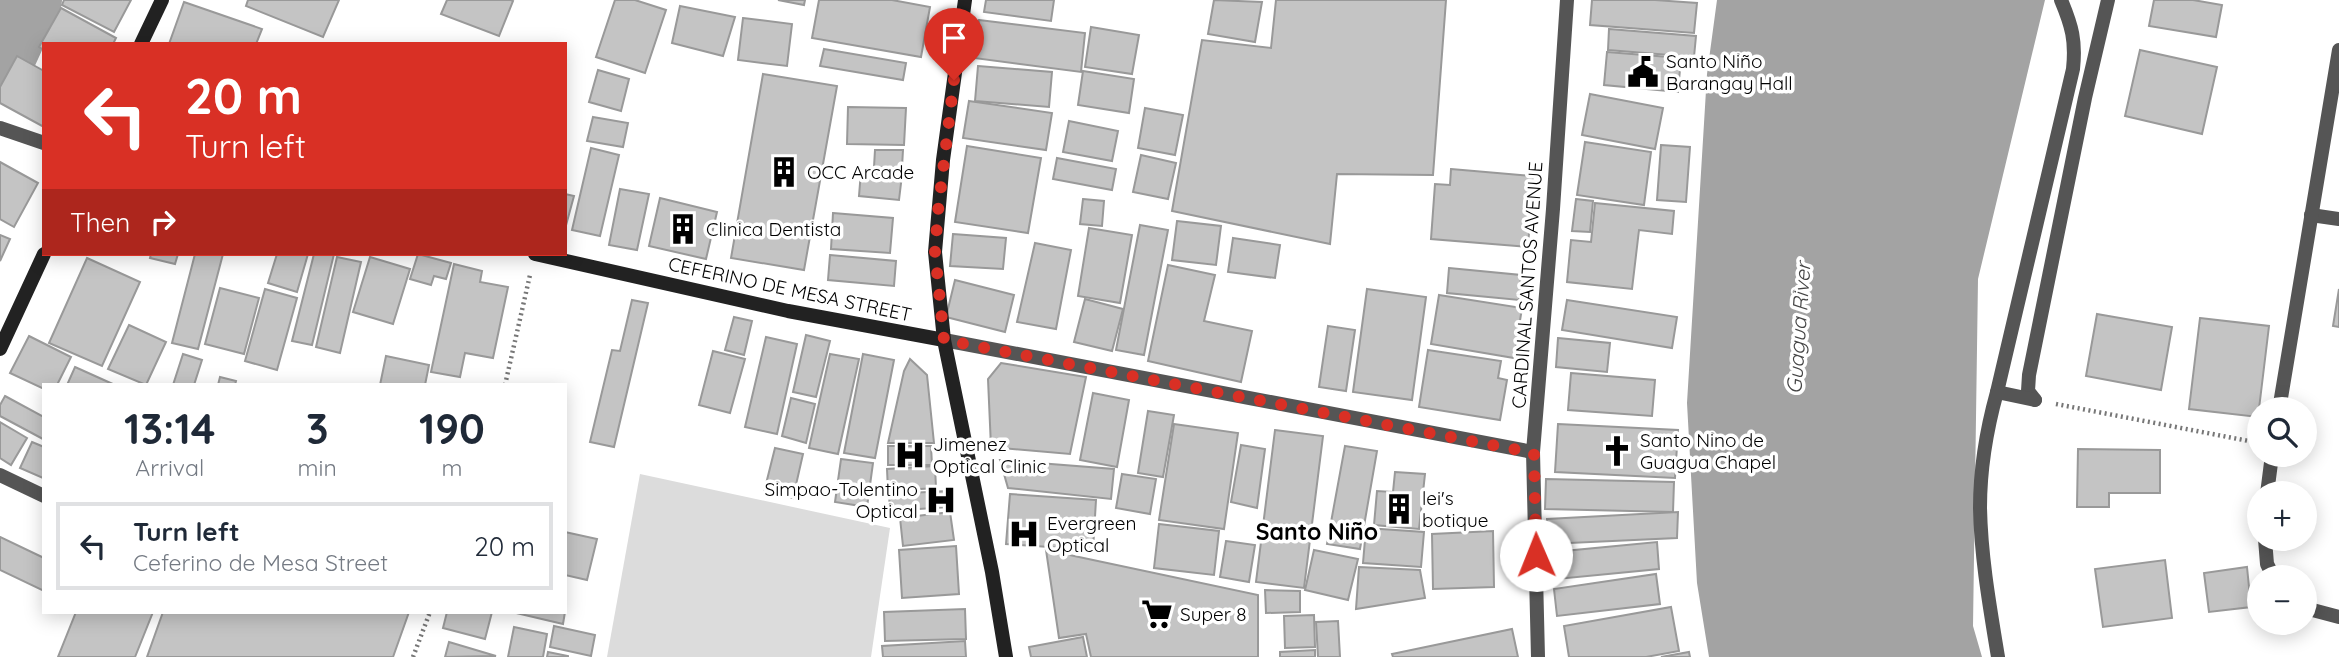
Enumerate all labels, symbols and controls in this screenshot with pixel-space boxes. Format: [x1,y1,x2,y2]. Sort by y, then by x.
pin [924,8,984,80]
icon: arrive [935,19,973,57]
place label: Santo Niño Barangay Hall [1666,49,1793,95]
public building icon: Santo Niño Barangay Hall [1626,55,1660,89]
text: 20 m [185,65,302,126]
icon: left [70,70,161,161]
text: Turn left [185,126,306,166]
building icon: OCC Arcade [767,155,801,189]
place label: OCC Arcade [807,160,914,184]
street label: CARDINAL SANTOS AVENUE [1506,161,1548,409]
icon: right [144,203,182,241]
text: Then [70,206,130,239]
building icon: Clinica Dentista [666,212,700,246]
place label: Clinica Dentista [706,217,841,241]
street label: CEFERINO DE MESA STREET [666,251,914,327]
water label: Guagua River [1780,258,1816,395]
map controls [2247,397,2317,635]
button: search [2247,397,2317,467]
text: 13:14 [124,402,216,455]
text: 3 [306,402,328,455]
text: 190 [419,402,485,455]
place label: Santo Nino de Guagua Chapel [1640,428,1776,474]
place label: Jimenez Optical Clinic [933,432,1046,478]
church icon: Santo Nino de Guagua Chapel [1600,434,1634,468]
hospital icon: Jimenez Optical Clinic [893,438,927,472]
text: Arrival [135,453,204,482]
text: min [298,453,337,482]
text: m [441,453,462,482]
place label: Simpao-Tolentino Optical [764,477,918,523]
button: + [2247,481,2317,551]
hospital icon: Simpao-Tolentino Optical [924,483,958,517]
place label: lei's botique [1422,486,1489,532]
building icon: lei's botique [1382,492,1416,526]
place label: Evergreen Optical [1047,511,1136,557]
text: Turn left [133,515,240,548]
hospital icon: Evergreen Optical [1007,517,1041,551]
district label: Santo Niño [1256,517,1378,546]
position arrow [1499,518,1573,592]
icon: left [74,527,112,565]
text: 20 m [474,530,535,563]
text: Ceferino de Mesa Street [133,548,388,577]
button: − [2247,565,2317,635]
supermarket icon: Super 8 [1140,597,1174,631]
place label: Super 8 [1180,602,1247,626]

